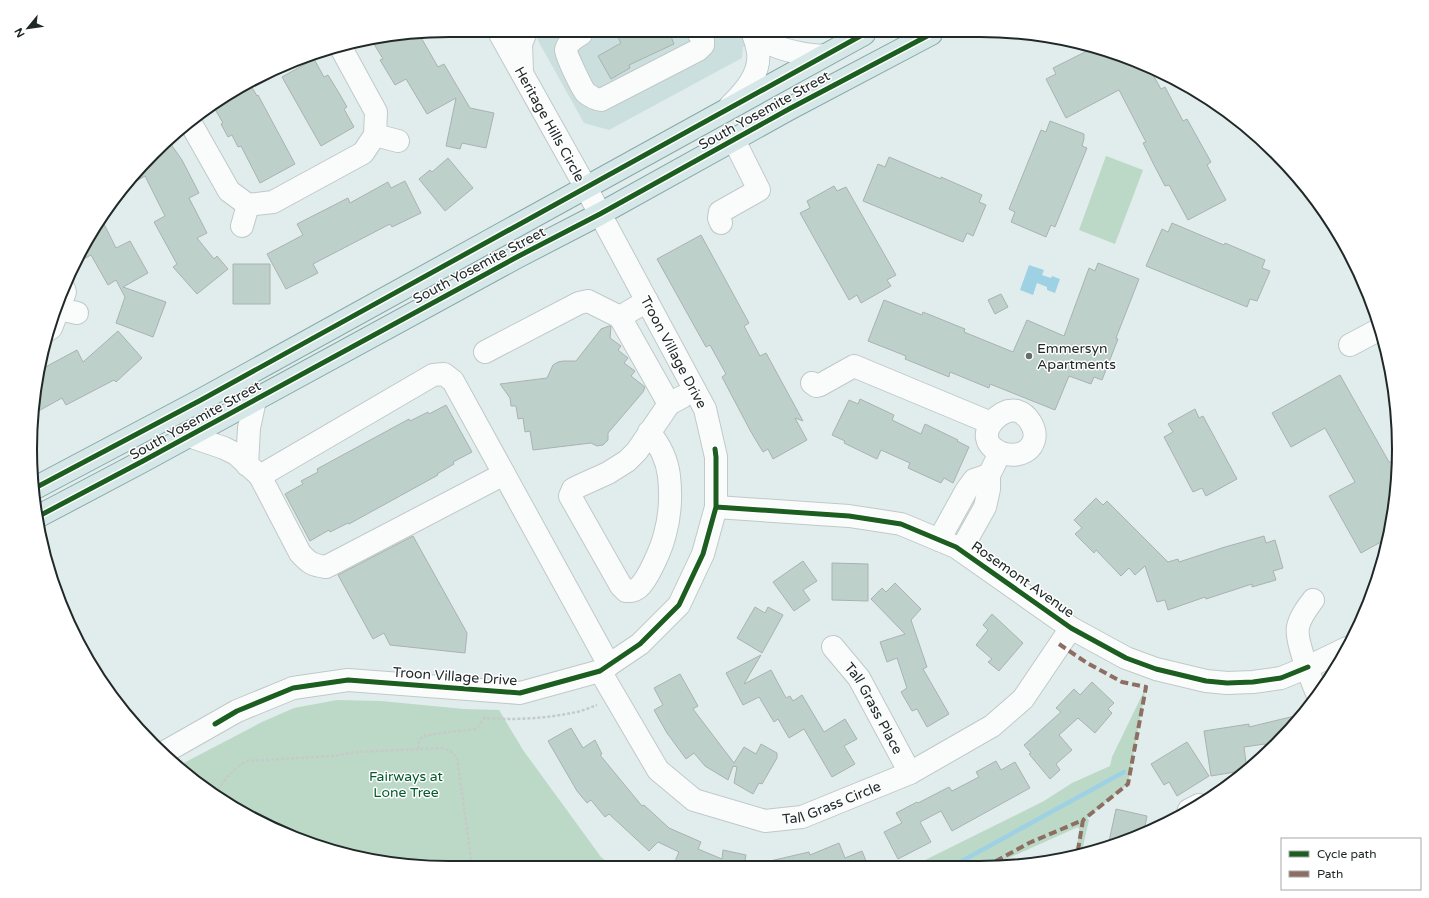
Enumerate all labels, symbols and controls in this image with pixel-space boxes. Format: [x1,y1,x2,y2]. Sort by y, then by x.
north arrow [8,8,48,48]
text: N [12,26,28,40]
street label: Heritage Hills Circle [511,64,588,185]
street label: South Yosemite Street [696,67,833,154]
street label: South Yosemite Street [410,223,549,308]
street label: Troon Village Drive [637,293,710,411]
place label: Emmersyn Apartments [1037,340,1116,373]
marker: Emmersyn Apartments [1024,351,1034,361]
street label: South Yosemite Street [127,377,264,464]
street label: Rosemont Avenue [968,537,1078,621]
street label: Tall Grass Place [841,659,906,757]
street label: Troon Village Drive [392,664,518,689]
park label: Fairways at Lone Tree [369,768,444,801]
street label: Tall Grass Circle [781,778,883,828]
legend [1281,838,1421,890]
text: Cycle path [1317,847,1376,861]
text: Path [1317,867,1343,881]

